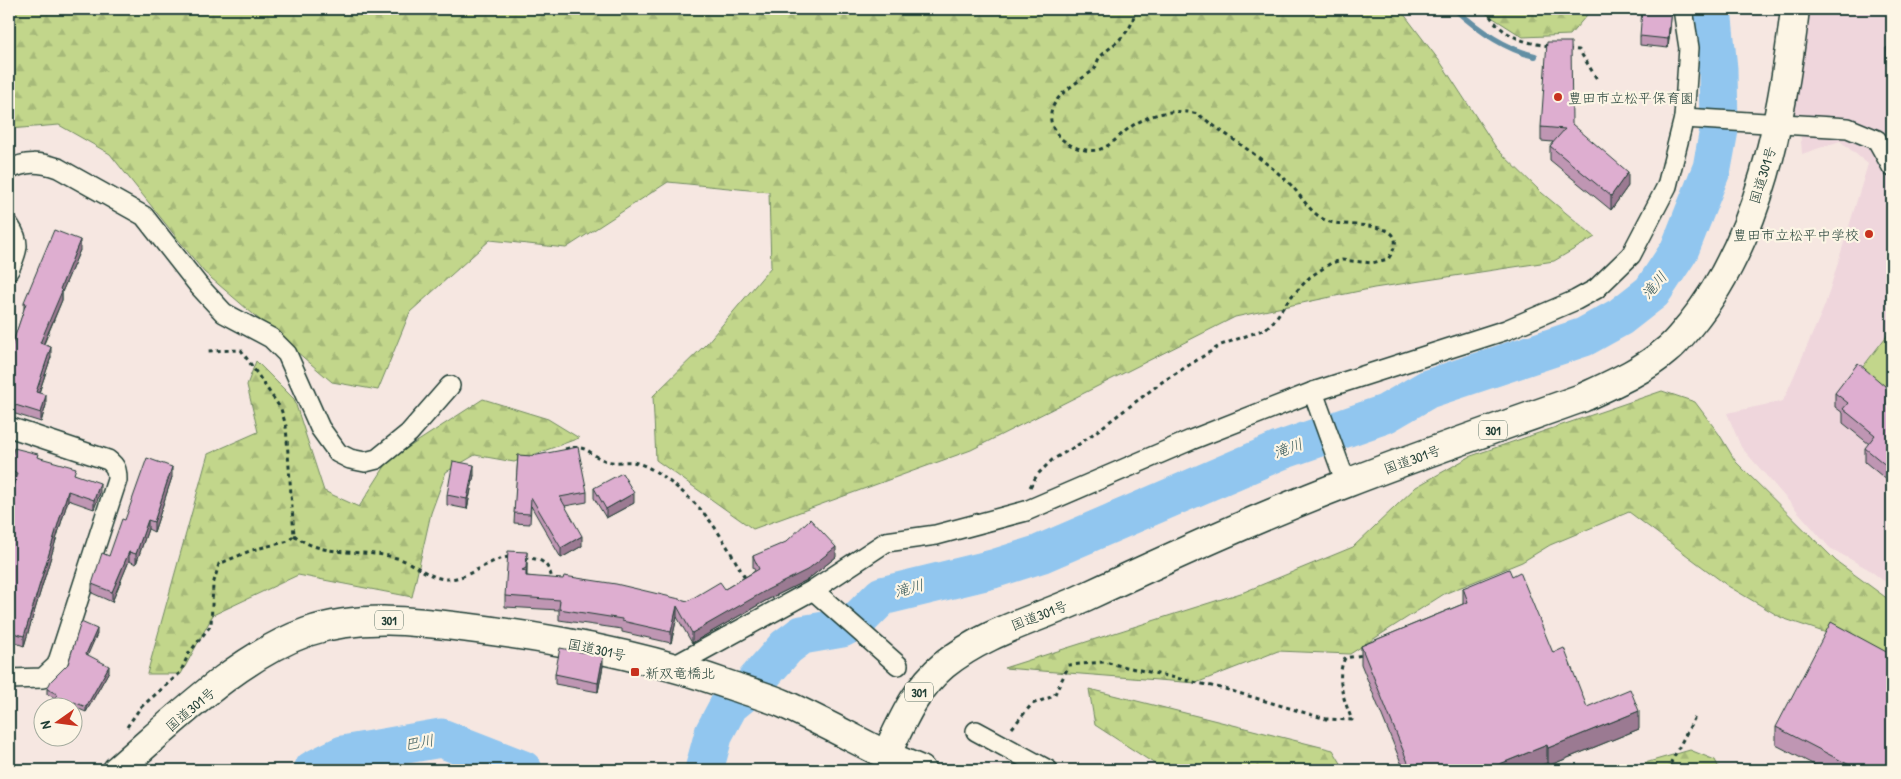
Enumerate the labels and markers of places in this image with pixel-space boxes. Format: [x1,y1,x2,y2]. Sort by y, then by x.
place label: 豊田市立松平保育園 [1568,88,1694,107]
marker: 豊田市立松平保育園 [1552,91,1564,103]
place label: 豊田市立松平中学校 [1733,225,1859,244]
marker: 豊田市立松平中学校 [1863,228,1875,240]
place label: 新双竜橋北 [645,663,715,682]
marker: 新双竜橋北 [629,666,641,678]

